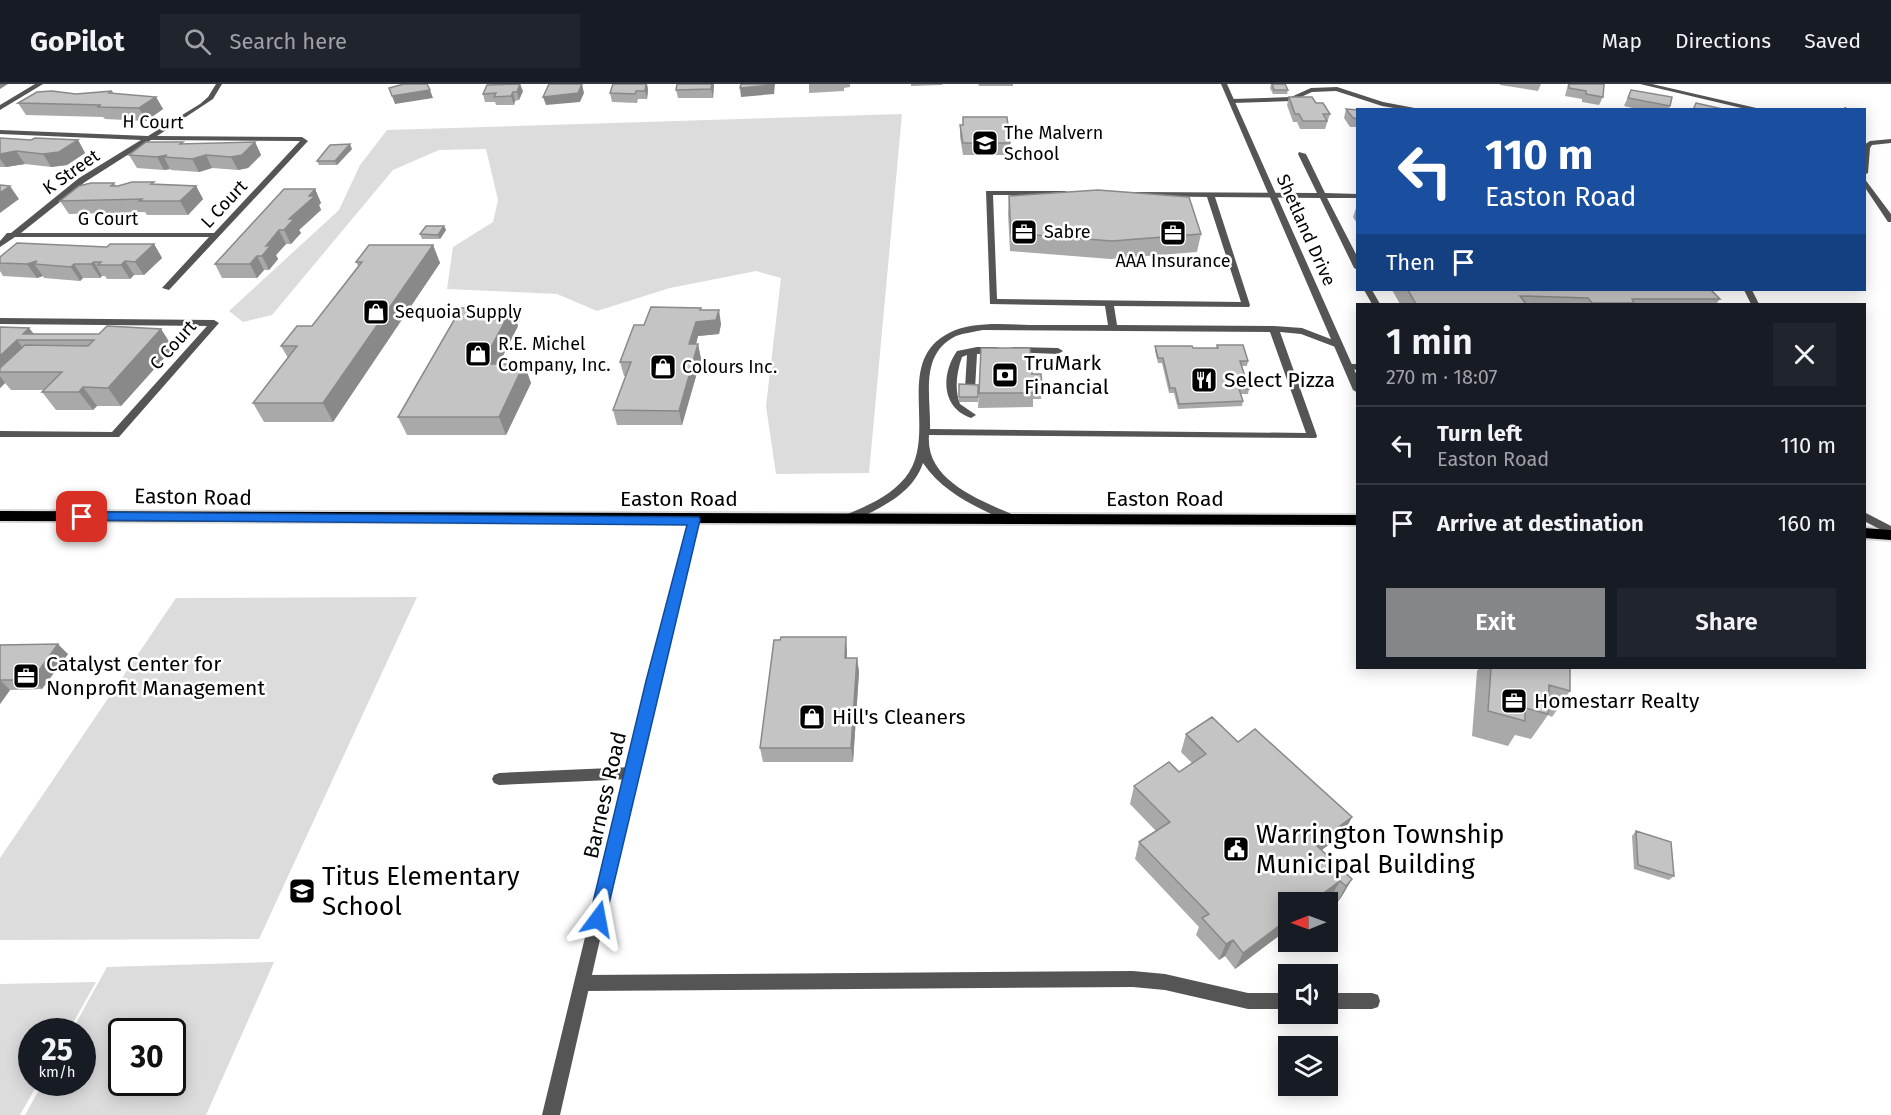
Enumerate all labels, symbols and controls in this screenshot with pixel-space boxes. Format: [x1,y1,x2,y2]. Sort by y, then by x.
search box [160,14,580,68]
text: GoPilot [30,25,124,58]
icon: search [181,25,214,58]
text: Search here [229,28,347,55]
text: Map [1602,28,1642,54]
text: Directions [1675,28,1771,54]
text: Saved [1804,28,1861,54]
street label: H Court [122,110,184,134]
place label: The Malvern School [1004,122,1103,165]
school or university icon: The Malvern School [970,128,1000,158]
text: 110 m [1485,130,1593,180]
icon: left [1386,132,1464,210]
street label: K Street [38,144,104,199]
street label: Shetland Drive [1272,171,1340,289]
street label: L Court [196,175,252,233]
text: Easton Road [1485,181,1637,213]
street label: G Court [78,208,139,230]
office icon: Sabre [1009,217,1039,247]
office icon: AAA Insurance [1158,218,1188,248]
place label: Sabre [1044,221,1091,243]
icon: arrive [1447,246,1480,279]
text: Then [1386,249,1435,276]
place label: AAA Insurance [1115,250,1231,272]
shop icon: Sequoia Supply [361,297,391,327]
place label: Sequoia Supply [395,301,522,323]
street label: C Court [145,315,201,374]
text: 1 min [1386,320,1473,364]
button: close [1773,323,1836,386]
place label: R.E. Michel Company, Inc. [498,333,611,376]
shop icon: R.E. Michel Company, Inc. [463,339,493,369]
place label: TruMark Financial [1024,350,1109,400]
shop icon: Colours Inc. [648,352,678,382]
place label: Colours Inc. [682,356,777,378]
bank icon: TruMark Financial [990,360,1020,390]
restaurant icon: Select Pizza [1189,365,1219,395]
text: 270 m · 18:07 [1386,365,1497,389]
place label: Select Pizza [1224,367,1335,393]
text: Turn left [1437,420,1522,447]
icon: left [1386,429,1419,462]
text: 110 m [1780,432,1836,459]
text: Easton Road [1437,447,1549,471]
street label: Easton Road [134,483,252,511]
street label: Easton Road [620,486,738,512]
street label: Easton Road [1106,486,1224,512]
pin [56,491,107,542]
icon: arrive [65,500,98,533]
icon: arrive [1386,507,1419,540]
text: Arrive at destination [1437,510,1644,537]
text: 160 m [1778,510,1836,537]
button: Exit [1386,588,1605,657]
button: Share [1617,588,1836,657]
place label: Catalyst Center for Nonprofit Management [46,651,265,701]
office icon: Catalyst Center for Nonprofit Management [11,661,41,691]
office icon: Homestarr Realty [1499,686,1529,716]
place label: Homestarr Realty [1534,688,1700,714]
shop icon: Hill's Cleaners [797,702,827,732]
place label: Hill's Cleaners [832,704,966,730]
street label: Barness Road [578,729,632,861]
place label: Warrington Township Municipal Building [1256,819,1505,880]
public building icon: Warrington Township Municipal Building [1221,834,1251,864]
place label: Titus Elementary School [322,861,520,922]
school or university icon: Titus Elementary School [287,876,317,906]
position arrow [566,887,630,951]
north arrow [1278,892,1338,952]
map controls [1278,892,1338,1096]
button: sound [1278,964,1338,1024]
speed limit sign: 30 [108,1018,186,1096]
text: 25 [41,1032,73,1068]
button: layers [1278,1036,1338,1096]
text: km/h [38,1063,76,1081]

